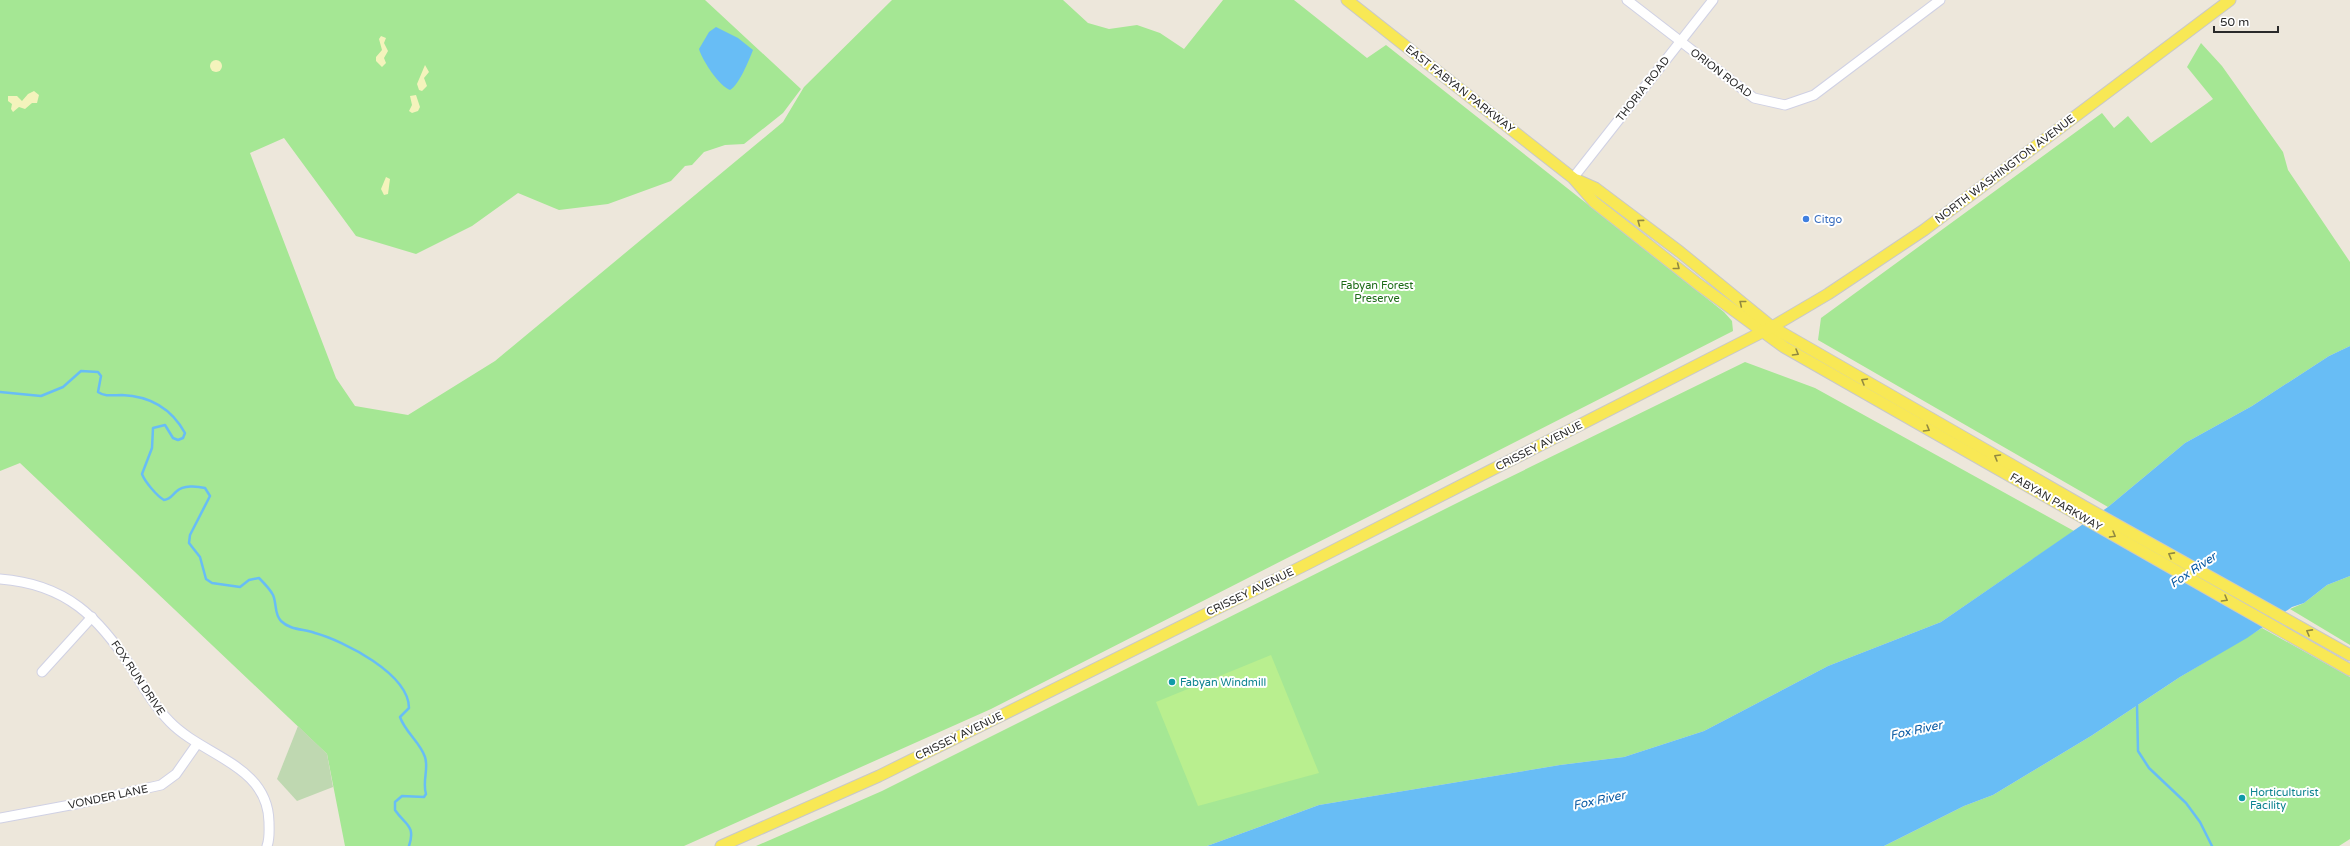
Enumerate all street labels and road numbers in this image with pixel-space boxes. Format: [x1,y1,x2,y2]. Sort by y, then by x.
street label: EAST FABYAN PARKWAY [1403,42,1517,136]
street label: ORION ROAD [1688,46,1754,100]
street label: THORIA ROAD [1614,54,1672,124]
street label: NORTH WASHINGTON AVENUE [1932,112,2078,226]
street label: CRISSEY AVENUE [1493,418,1585,474]
street label: FABYAN PARKWAY [2008,470,2104,534]
street label: CRISSEY AVENUE [1204,565,1296,619]
street label: FOX RUN DRIVE [108,638,168,718]
street label: CRISSEY AVENUE [913,709,1005,763]
street label: VONDER LANE [67,782,149,812]

